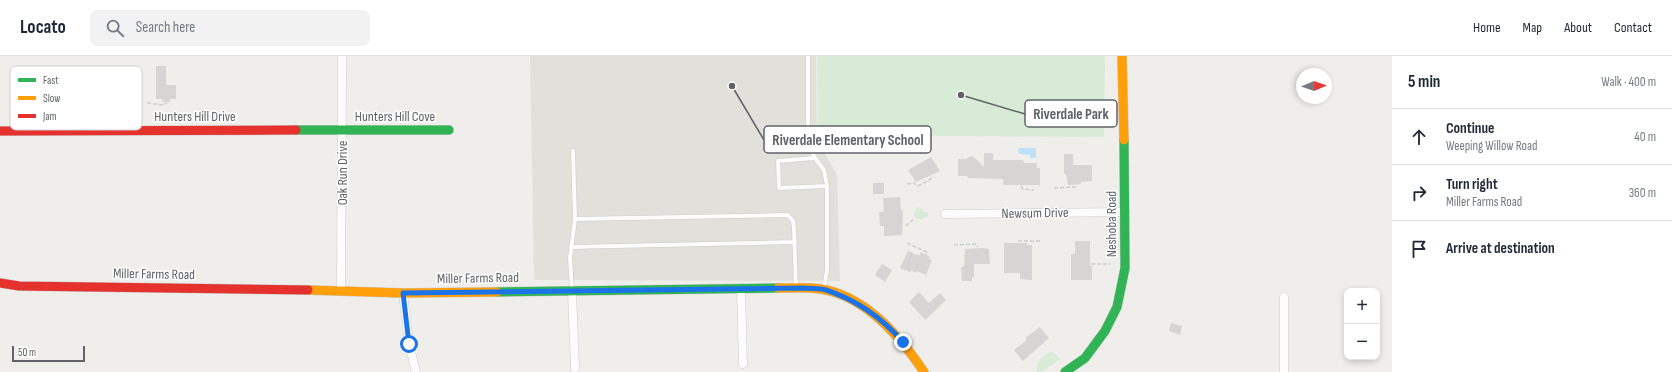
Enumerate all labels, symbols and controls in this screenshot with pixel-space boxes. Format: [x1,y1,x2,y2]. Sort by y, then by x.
search box [90,10,370,46]
text: Locato [20,16,66,39]
icon: search [104,17,126,39]
text: Search here [136,18,195,37]
text: Home [1473,19,1501,36]
text: Map [1523,19,1542,36]
text: About [1564,19,1592,36]
text: Contact [1614,19,1652,36]
legend [10,66,142,130]
north arrow [1296,68,1332,104]
text: 5 min [1408,72,1440,92]
text: Fast [43,74,59,87]
text: Walk · 400 m [1601,74,1656,90]
text: Slow [43,92,60,105]
callout: Riverdale Park [1025,100,1117,127]
text: Riverdale Park [1033,105,1109,124]
street label: Hunters Hill Drive [154,108,236,125]
street label: Hunters Hill Cove [355,108,435,125]
text: Jam [42,110,57,123]
text: Continue [1446,119,1495,138]
callout: Riverdale Elementary School [764,126,931,153]
icon: ahead [1408,126,1430,148]
text: 40 m [1634,129,1656,145]
text: Riverdale Elementary School [772,131,924,150]
text: Weeping Willow Road [1446,138,1537,154]
street label: Oak Run Drive [334,141,351,205]
text: Turn right [1446,175,1498,194]
icon: right [1408,182,1430,204]
text: 360 m [1629,185,1656,201]
street label: Neshoba Road [1103,191,1120,257]
text: Miller Farms Road [1446,194,1522,210]
street label: Newsum Drive [1001,204,1069,222]
icon: arrive [1408,238,1430,260]
text: Arrive at destination [1446,239,1555,258]
street label: Miller Farms Road [113,265,195,283]
street label: Miller Farms Road [437,269,519,287]
map controls [1344,288,1380,360]
button: + [1344,288,1380,324]
button: − [1344,324,1380,360]
route end [894,333,912,351]
route start [400,335,418,353]
scale bar [12,344,85,363]
text: 50 m [18,346,36,359]

